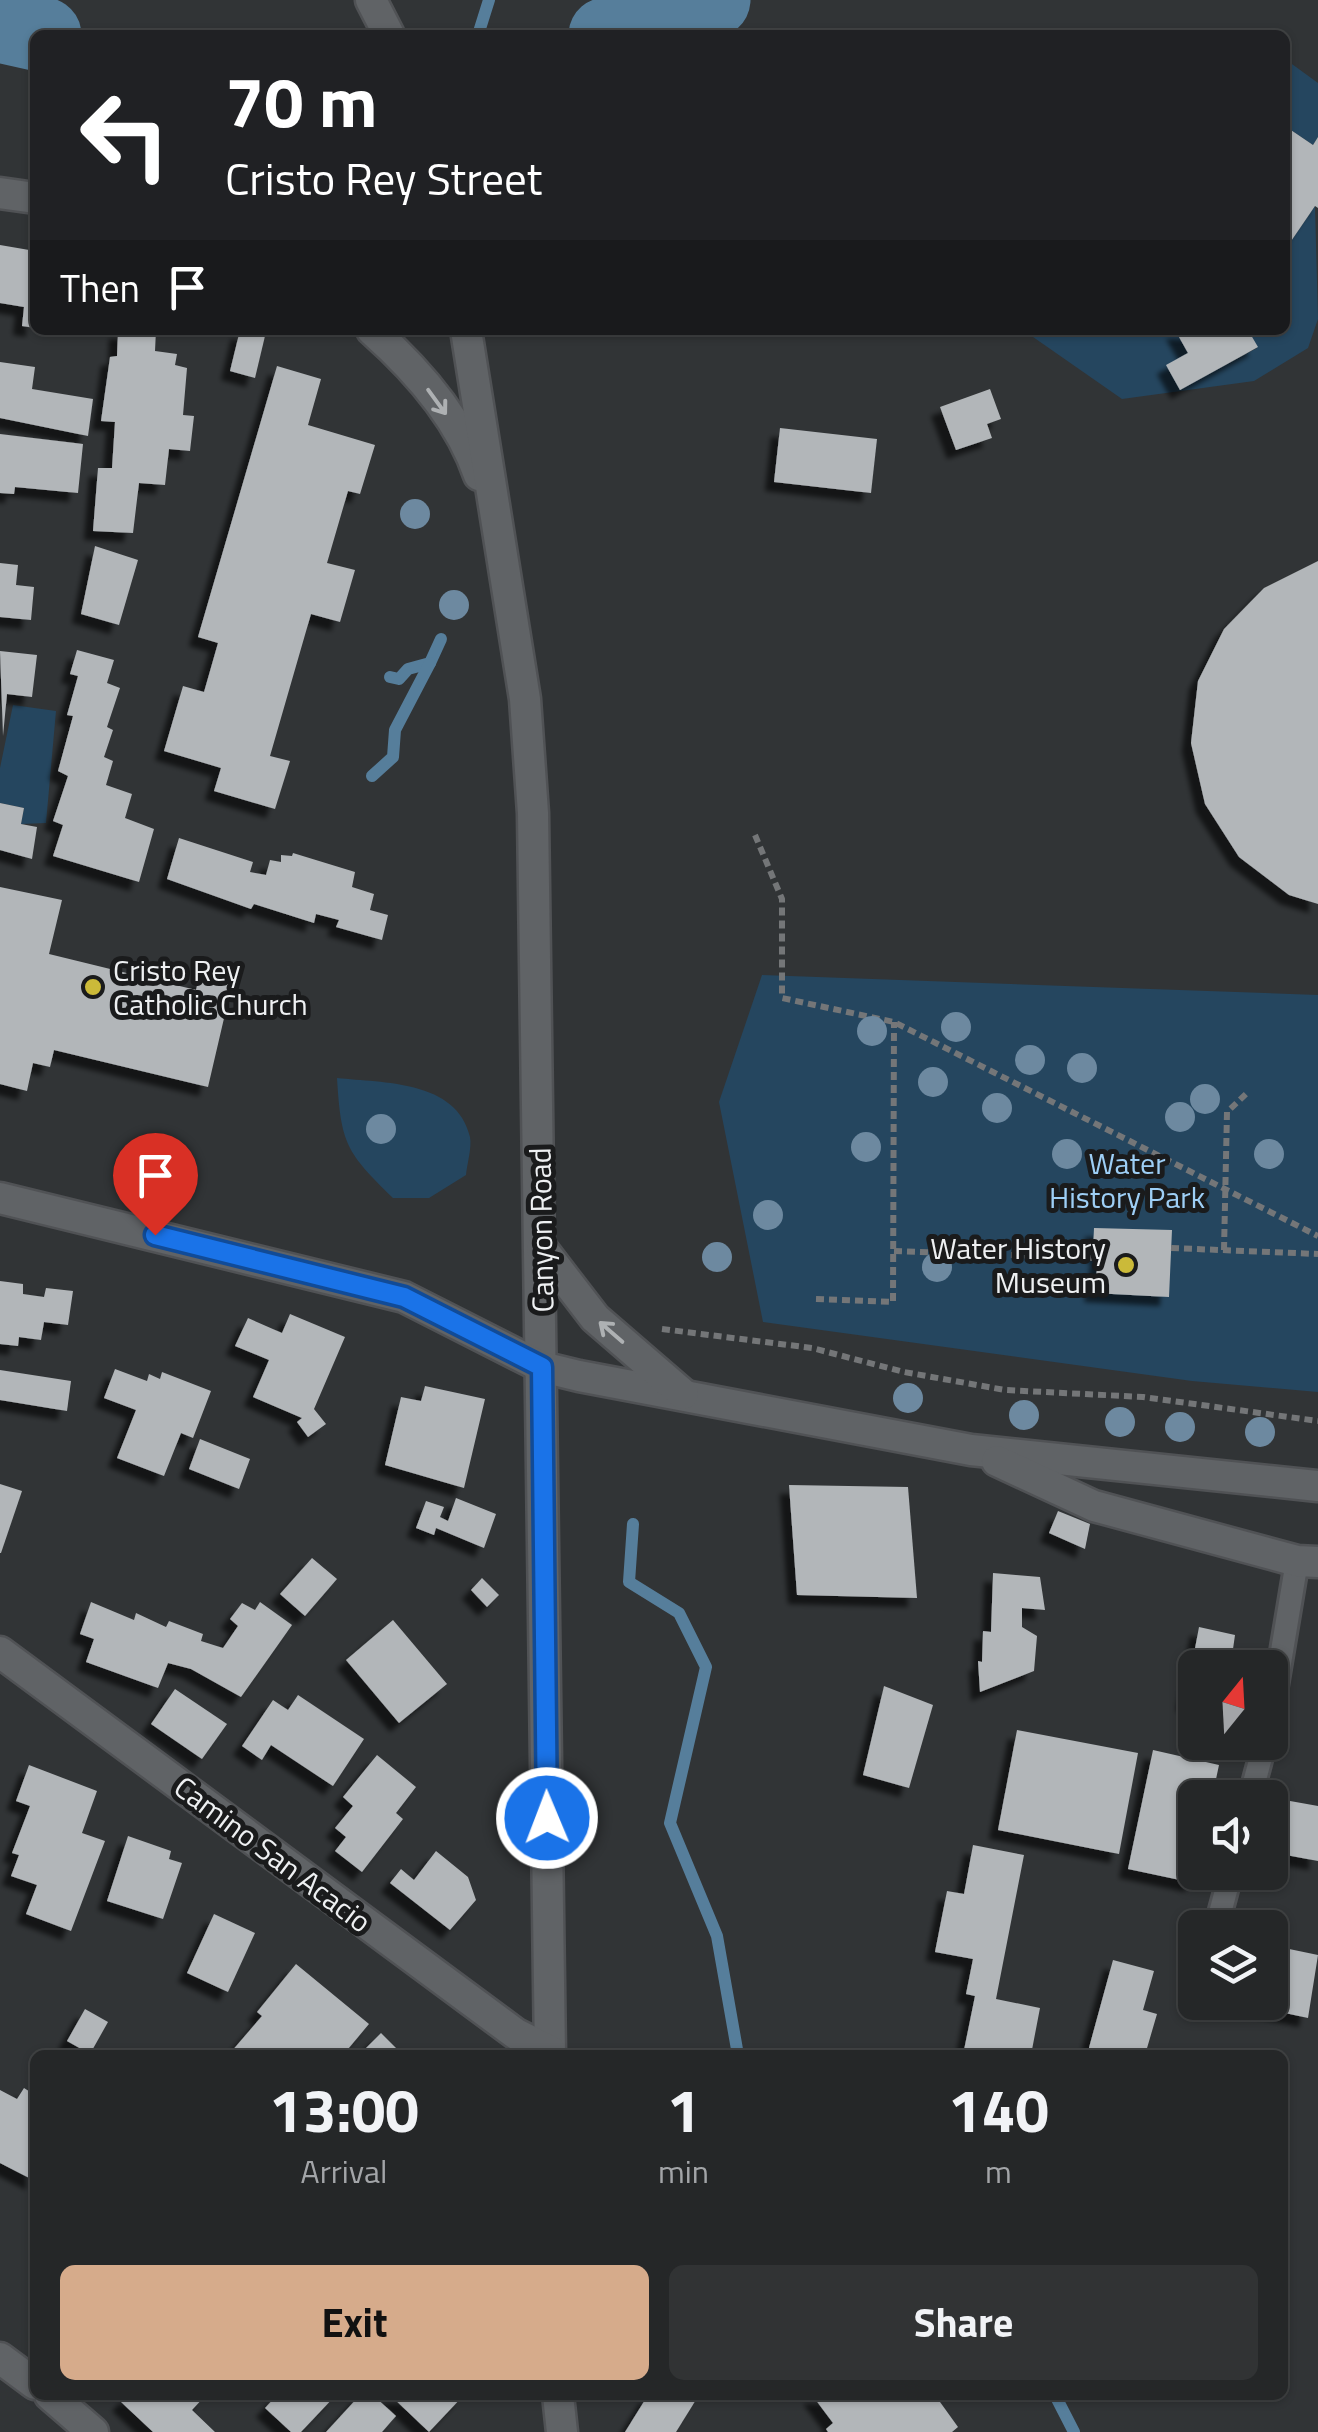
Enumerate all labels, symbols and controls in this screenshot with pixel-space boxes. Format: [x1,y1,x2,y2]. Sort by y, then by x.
text: 70 m [225,48,378,154]
icon: left [60,70,190,200]
text: Cristo Rey Street [225,144,542,212]
text: Then [60,259,140,317]
icon: arrive [160,260,215,315]
one-way arrow [426,388,447,415]
place label: Cristo Rey Catholic Church [113,947,308,1027]
marker: Cristo Rey Catholic Church [82,976,104,998]
pin [113,1133,198,1236]
park label: Water History Park [1049,1140,1205,1220]
street label: Canyon Road [517,1147,565,1313]
icon: arrive [128,1148,183,1203]
place label: Water History Museum [930,1225,1106,1305]
marker: Water History Museum [1115,1254,1137,1276]
one-way arrow [599,1321,624,1344]
north arrow [1178,1650,1288,1760]
map controls [1178,1650,1288,2020]
street label: Camino San Acacio [165,1764,381,1944]
position arrow [495,1766,599,1870]
button: sound [1178,1780,1288,1890]
button: layers [1178,1910,1288,2020]
text: 13:00 [269,2064,419,2155]
text: 1 [667,2064,700,2155]
text: 140 [948,2064,1049,2155]
text: Arrival [301,2147,387,2195]
text: min [658,2147,709,2195]
text: m [985,2147,1012,2195]
button: Exit [60,2265,649,2380]
button: Share [669,2265,1258,2380]

